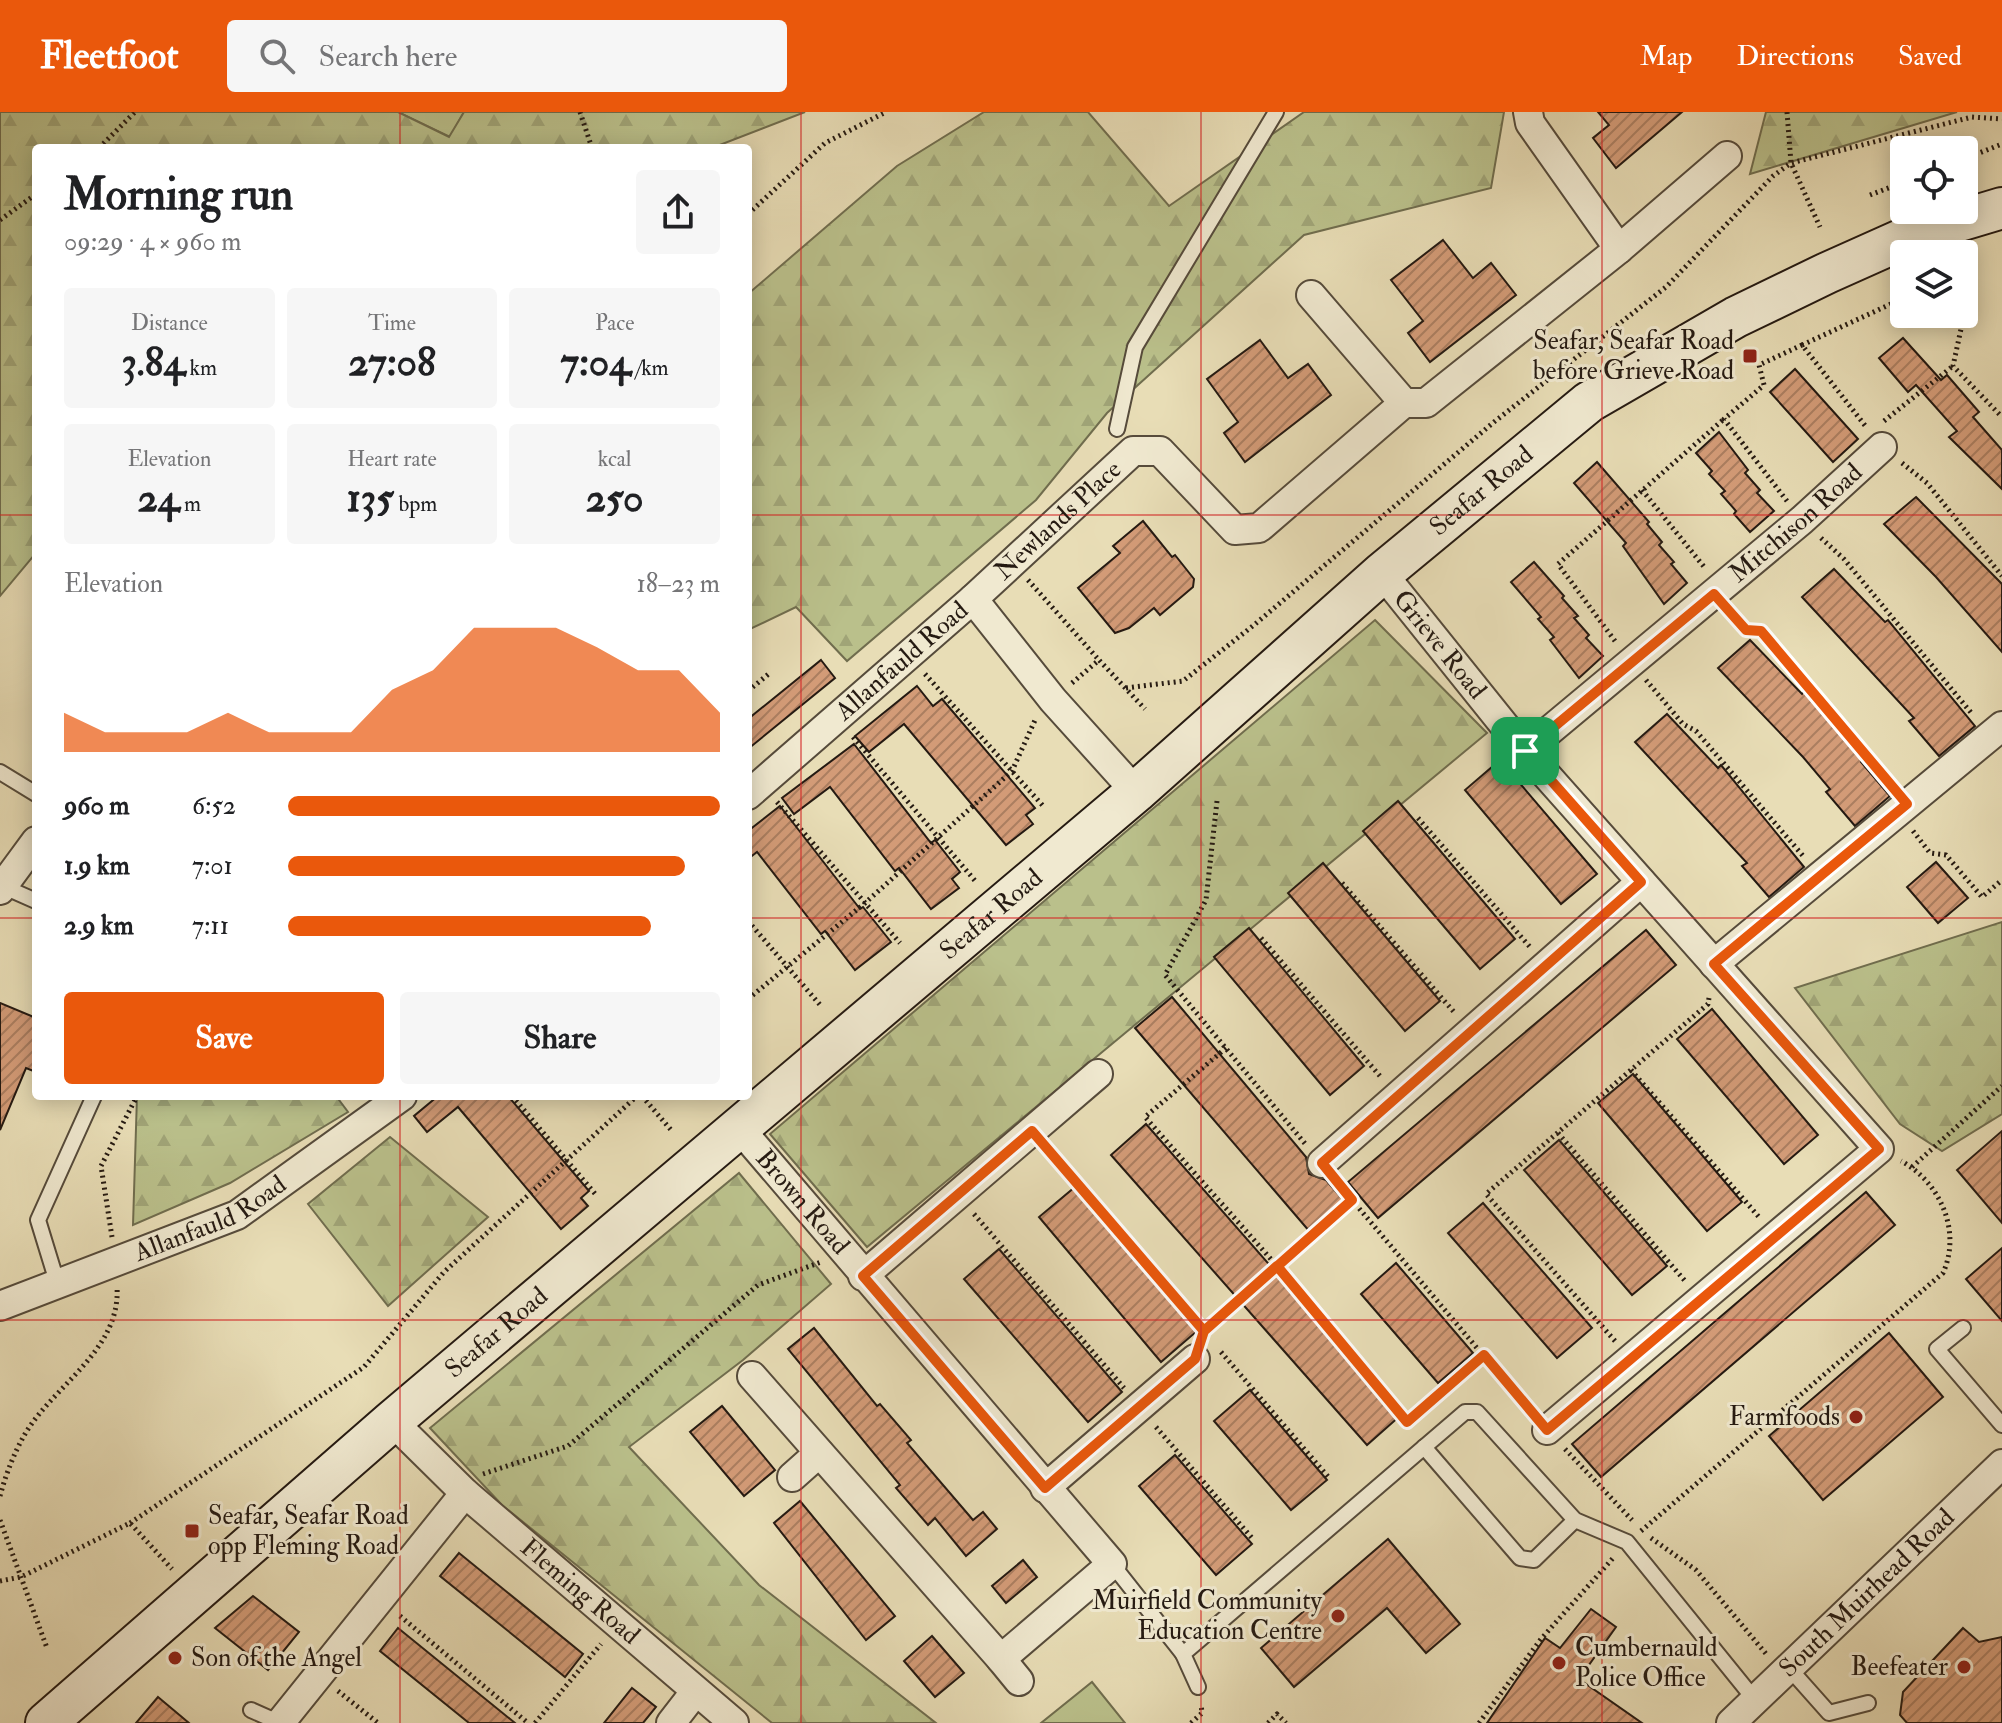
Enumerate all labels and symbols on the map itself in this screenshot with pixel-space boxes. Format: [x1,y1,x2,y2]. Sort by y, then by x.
place label: Seafar, Seafar Road before Grieve Road [1533,325,1734,387]
marker: Seafar, Seafar Road before Grieve Road [1741,347,1759,365]
street label: Seafar Road [1423,439,1540,543]
street label: Newlands Place [988,454,1128,587]
street label: Mitchison Road [1723,457,1869,590]
street label: Grieve Road [1386,584,1493,706]
street label: Allanfauld Road [828,594,975,728]
pin [1491,717,1559,785]
street label: Seafar Road [933,862,1049,967]
street label: Brown Road [749,1143,856,1261]
street label: Allanfauld Road [129,1169,293,1269]
street label: Seafar Road [438,1280,555,1385]
place label: Farmfoods [1729,1401,1840,1433]
marker: Farmfoods [1847,1408,1865,1426]
place label: Seafar, Seafar Road opp Fleming Road [208,1500,409,1563]
street label: South Muirhead Road [1773,1502,1961,1684]
marker: Seafar, Seafar Road opp Fleming Road [183,1522,201,1540]
street label: Fleming Road [514,1532,647,1651]
place label: Muirfield Community Education Centre [1092,1585,1323,1647]
marker: Muirfield Community Education Centre [1329,1607,1347,1625]
place label: Cumbernauld Police Office [1575,1632,1718,1694]
place label: Son of the Angel [191,1642,362,1674]
marker: Son of the Angel [166,1649,184,1667]
place label: Beefeater [1850,1651,1948,1683]
marker: Cumbernauld Police Office [1550,1654,1568,1672]
marker: Beefeater [1955,1658,1973,1676]

